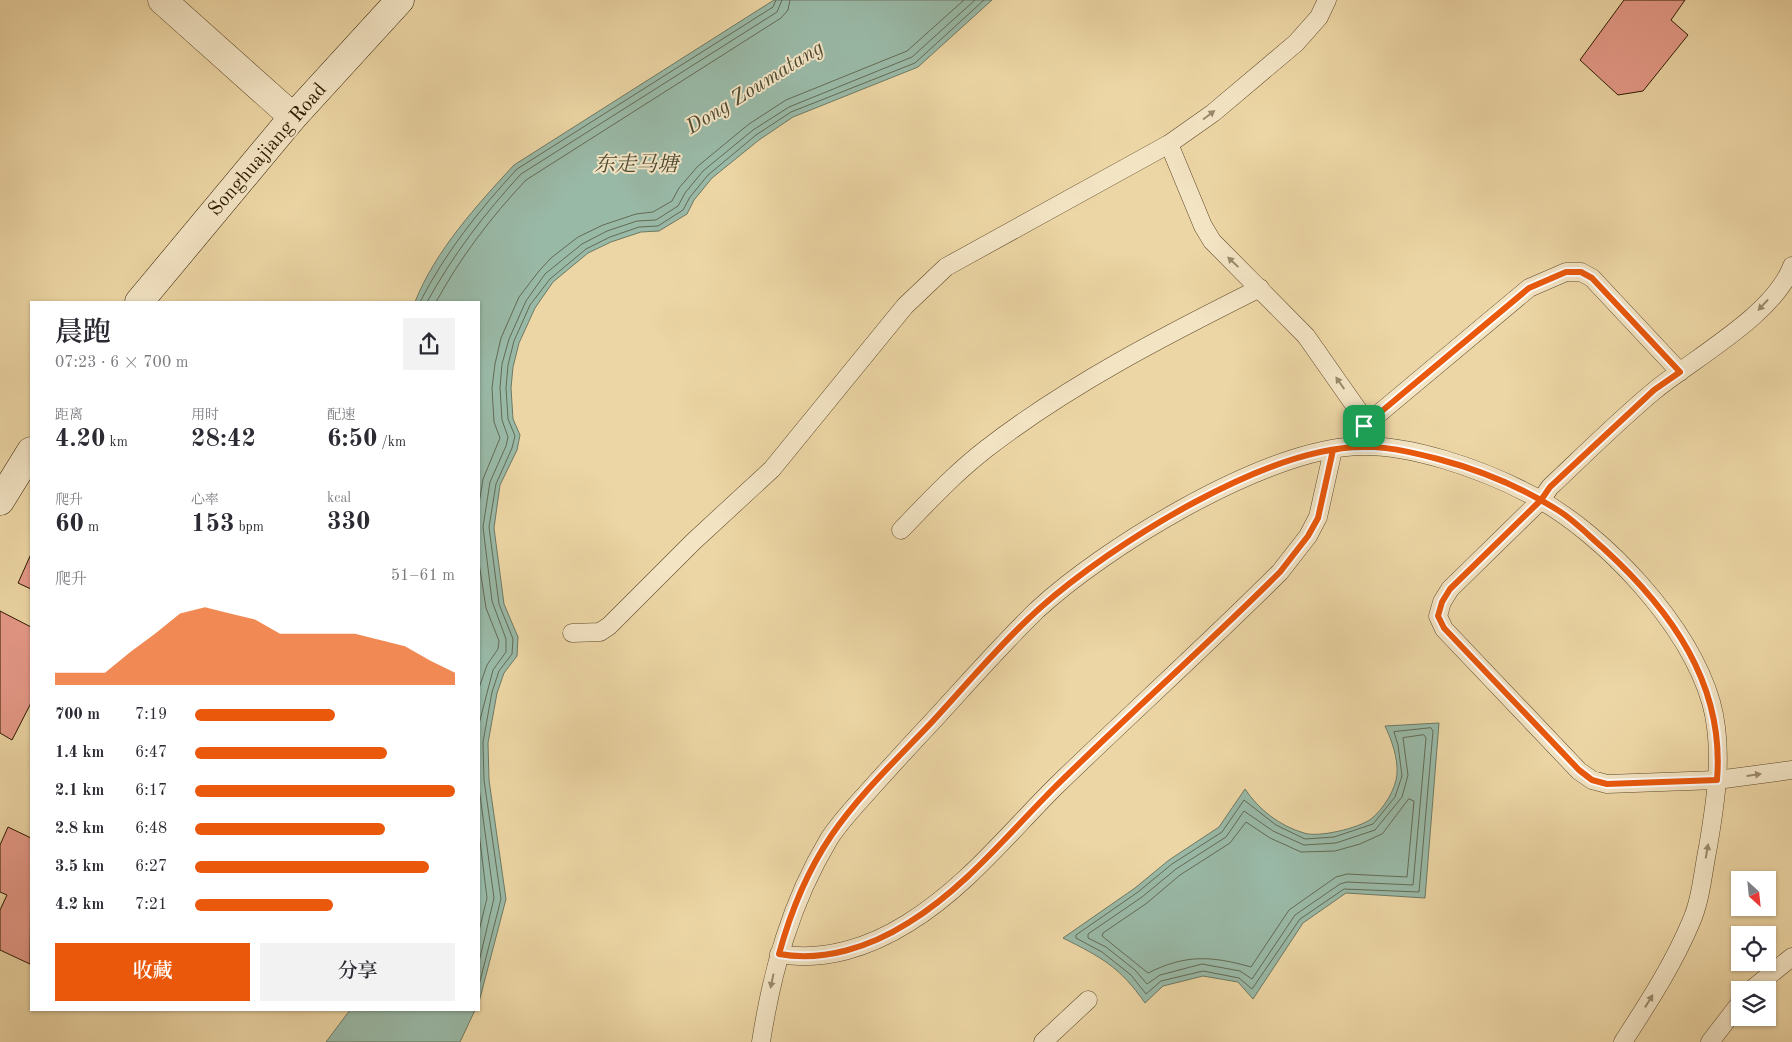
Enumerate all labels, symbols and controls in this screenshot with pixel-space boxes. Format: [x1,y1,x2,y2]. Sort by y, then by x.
water label: Dong Zoumatang [682,37,827,139]
street label: Songhuajiang Road [205,80,331,220]
one-way arrow [1202,110,1215,121]
water label: 东走马塘 [594,153,681,176]
one-way arrow [1227,256,1239,268]
one-way arrow [1757,299,1769,311]
button: share [403,318,455,370]
text: 晨跑 [55,320,111,348]
text: 07:23 · 6 × 700 m [55,355,188,371]
one-way arrow [1335,377,1345,390]
pin [1343,405,1385,447]
text: 距离 [55,408,83,422]
text: 用时 [191,408,219,422]
text: 配速 [327,408,355,422]
icon: arrive [1350,412,1378,440]
text: 4.20 [55,427,106,452]
text: 28:42 [191,427,256,452]
text: 6:50 [327,427,378,452]
text: km [106,435,128,449]
text: /km [378,435,406,449]
text: kcal [327,491,351,505]
text: 爬升 [55,493,83,507]
text: 心率 [191,493,219,507]
text: 330 [327,510,371,535]
text: 60 [55,512,84,537]
text: 153 [191,512,235,537]
text: m [84,520,99,534]
text: bpm [235,520,264,534]
text: 51–61 m [391,568,455,584]
text: 爬升 [55,572,87,588]
text: 700 m [55,707,100,723]
text: 7:19 [135,707,167,723]
text: 1.4 km [55,745,104,761]
text: 6:47 [135,745,167,761]
one-way arrow [1747,771,1763,779]
text: 2.1 km [55,783,104,799]
text: 6:17 [135,783,167,799]
text: 2.8 km [55,821,104,837]
text: 6:48 [135,821,167,837]
one-way arrow [1703,843,1711,858]
text: 3.5 km [55,859,104,875]
text: 6:27 [135,859,167,875]
north arrow [1731,871,1776,916]
map controls [1731,871,1776,1026]
text: 4.2 km [55,897,104,913]
text: 7:21 [135,897,167,913]
button: locate [1731,926,1776,971]
button: 收藏 [55,943,250,1001]
button: 分享 [260,943,455,1001]
one-way arrow [768,973,776,989]
button: layers [1731,981,1776,1026]
one-way arrow [1645,994,1654,1007]

